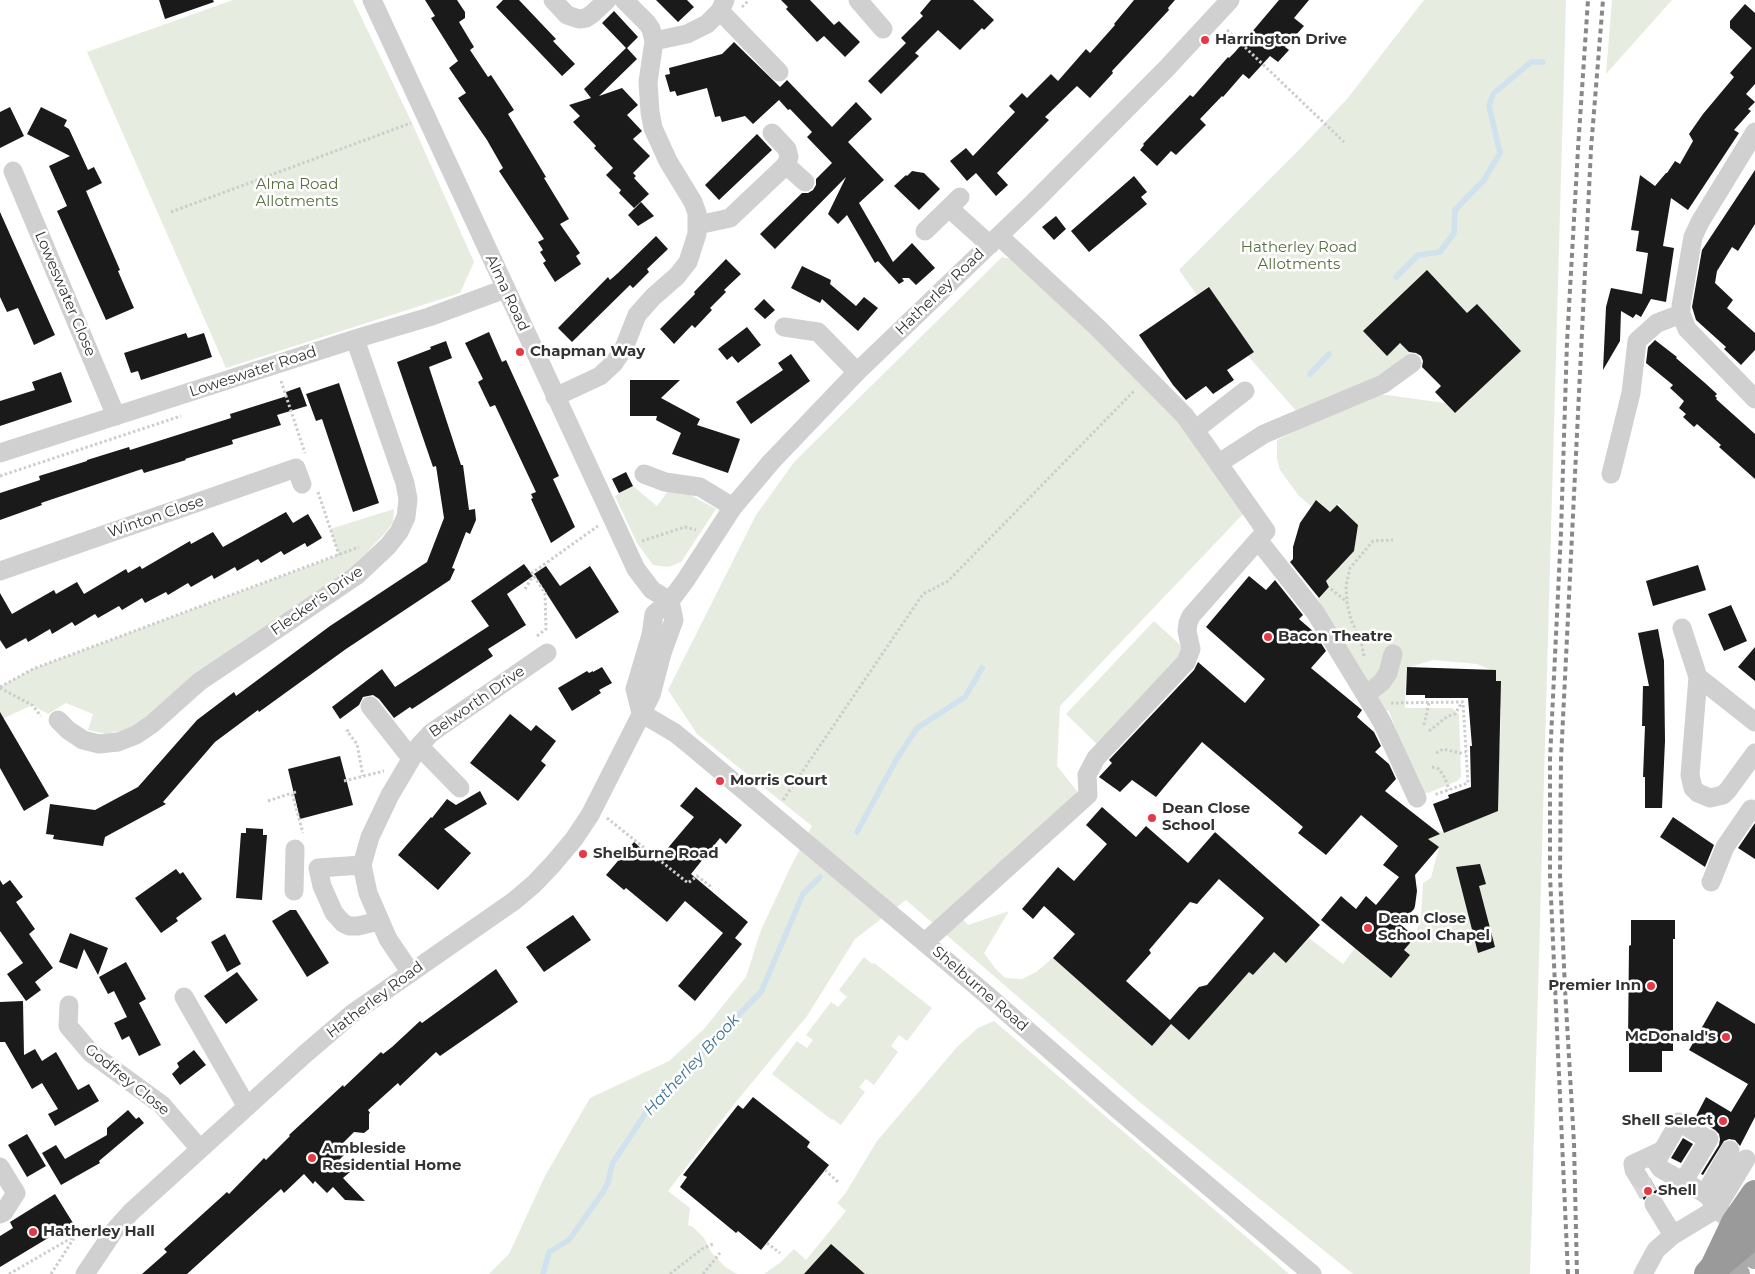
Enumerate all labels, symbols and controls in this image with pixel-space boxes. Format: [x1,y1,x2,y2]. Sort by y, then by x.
place label: Harrington Drive [1215,31,1347,49]
marker: Harrington Drive [1199,34,1211,46]
park label: Alma Road Allotments [256,176,338,211]
street label: Loweswater Close [31,229,99,359]
park label: Hatherley Road Allotments [1241,239,1357,274]
street label: Hatherley Road [892,245,988,339]
street label: Alma Road [481,252,533,334]
street label: Loweswater Road [187,343,319,401]
place label: Chapman Way [530,343,645,361]
marker: Chapman Way [514,346,526,358]
street label: Winton Close [106,492,206,542]
street label: Flecker's Drive [268,563,366,639]
place label: Bacon Theatre [1278,628,1393,646]
marker: Bacon Theatre [1262,631,1274,643]
street label: Belworth Drive [426,662,528,742]
place label: Morris Court [730,772,828,790]
marker: Morris Court [714,775,726,787]
place label: Dean Close School [1162,800,1250,835]
marker: Dean Close School [1146,812,1158,824]
place label: Shelburne Road [593,845,719,863]
marker: Shelburne Road [577,848,589,860]
place label: Dean Close School Chapel [1378,910,1490,945]
marker: Dean Close School Chapel [1362,922,1374,934]
street label: Shelburne Road [928,943,1032,1035]
street label: Hatherley Road [323,958,427,1042]
place label: Premier Inn [1548,977,1641,995]
marker: Premier Inn [1645,980,1657,992]
water label: Hatherley Brook [640,1010,744,1120]
place label: McDonald's [1625,1028,1716,1046]
marker: McDonald's [1720,1031,1732,1043]
street label: Godfrey Close [81,1040,173,1120]
place label: Shell Select [1622,1112,1713,1130]
marker: Shell Select [1717,1115,1729,1127]
place label: Ambleside Residential Home [322,1140,461,1175]
marker: Ambleside Residential Home [306,1152,318,1164]
place label: Shell [1658,1182,1696,1200]
marker: Shell [1642,1185,1654,1197]
place label: Hatherley Hall [43,1223,155,1241]
marker: Hatherley Hall [27,1226,39,1238]

